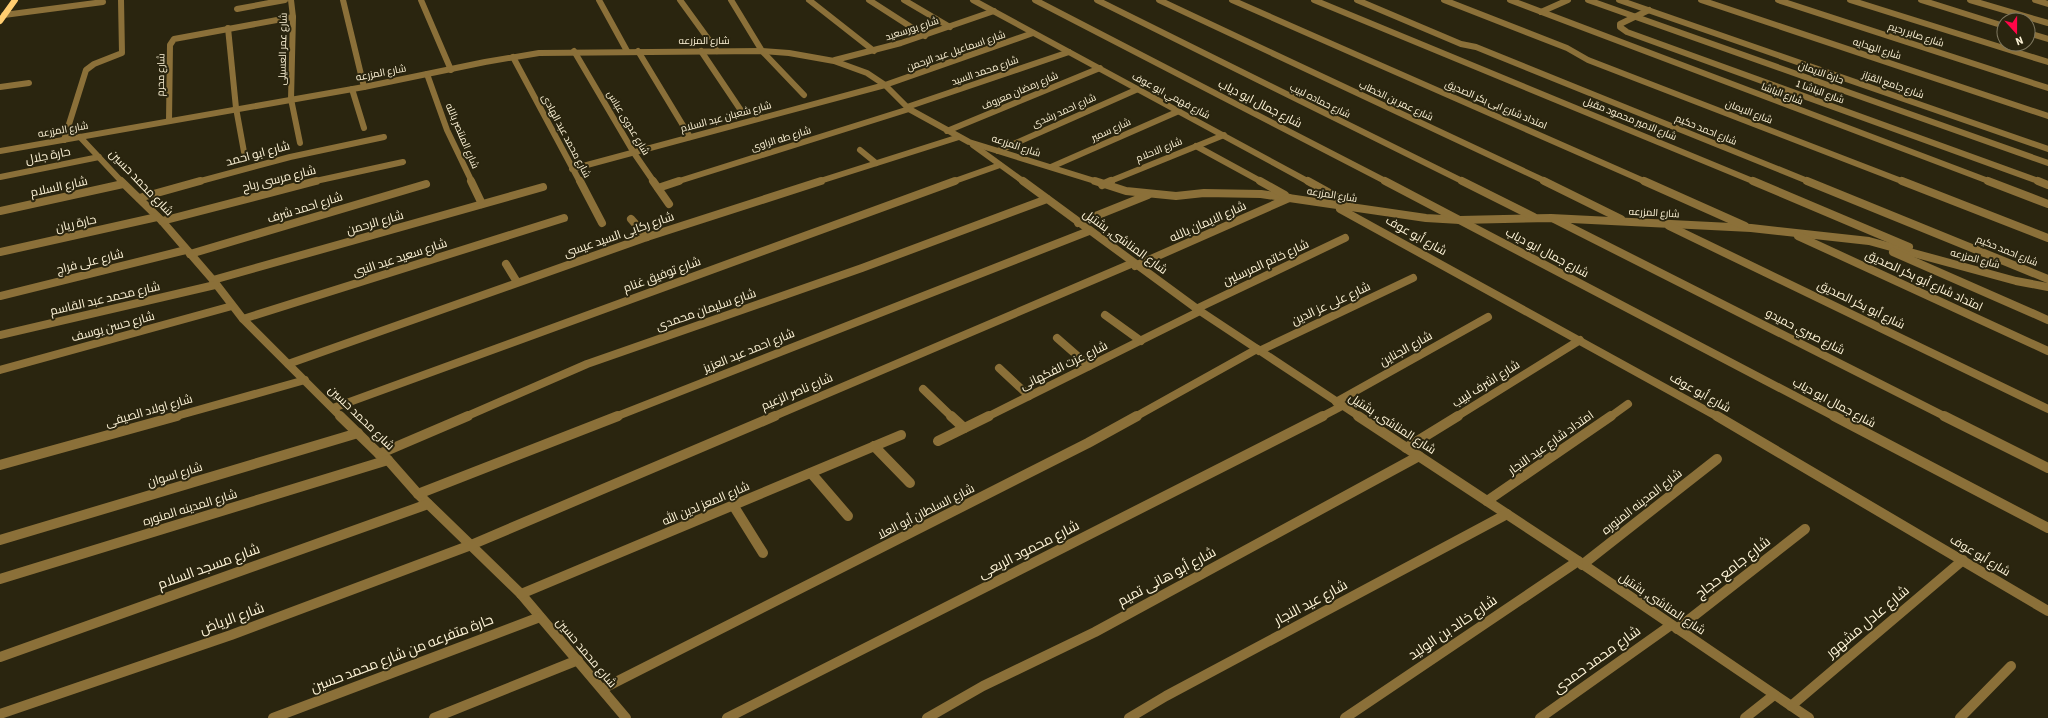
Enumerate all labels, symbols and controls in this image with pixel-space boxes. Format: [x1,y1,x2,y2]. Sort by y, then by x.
street label: شارع عمر العسيلى [275,12,291,86]
north arrow [1996,12,2036,52]
street label: شارع بورسعيد [884,14,940,44]
street label: شارع صابر رحيم [1886,19,1946,51]
street label: شارع اسماعيل عبد الرحمن [905,27,1007,75]
text: N [2013,33,2026,49]
street label: شارع المزرعه [679,34,729,48]
street label: شارع الهدايه [1851,35,1903,63]
street label: شارع محرم [154,53,168,97]
street label: شارع محمد السيد [950,53,1020,89]
street label: حارة الايمان [1796,58,1846,88]
street label: شارع المزرعه [355,61,407,85]
street label: شارع جامع القزاز [1859,68,1926,102]
street label: شارع رمضان معروف [979,69,1061,113]
street label: شارع فهمي ابو عوف [1129,69,1213,123]
street label: شارع جمال ابو دياب [1215,76,1305,133]
street label: امتداد شارع ابى بكر الصديق [1443,77,1549,133]
street label: شارع الباشا 1 [1794,77,1846,107]
street label: شارع عمر بن الخطاب [1357,78,1435,124]
street label: شارع حماده لبيب [1287,80,1353,122]
street label: شارع الباشا [1759,80,1805,108]
street label: شارع عدوى عباس [603,88,653,158]
street label: شارع احمد رشدى [1030,91,1098,131]
street label: شارع محمد عبد الهادى [538,92,594,180]
street label: شارع الامير محمود مقبل [1581,94,1679,144]
street label: شارع الايمان [1723,97,1775,127]
street label: شارع شعبان عبد السلام [679,98,773,136]
street label: شارع المنتصر بالله [442,101,482,171]
street label: شارع احمد حكيم [1673,111,1739,149]
street label: شارع سمير [1088,115,1133,145]
street label: شارع المزرعه [37,119,89,141]
street label: شارع طه الراوى [749,123,813,155]
street label: شارع المزرعه [990,131,1042,161]
street label: شارع الاحلام [1134,134,1184,166]
street label: شارع ابو احمد [224,137,292,171]
street label: حارة جلال [24,143,72,169]
street label: شارع محمد حسين [105,146,177,220]
street label: شارع مرسى رباح [240,162,318,196]
street label: شارع السلام [29,173,89,201]
street label: شارع المزرعه [1306,184,1358,206]
street label: شارع احمد شرف [265,188,345,228]
street label: شارع الايمان بالله [1167,197,1249,247]
street label: شارع المناشى, بشتيل [1079,205,1171,279]
street label: شارع المزرعه [1628,205,1680,221]
street label: شارع الرحمن [344,207,406,239]
street label: شارع ركابى السيد عيسى [562,208,677,262]
street label: حارة ريان [54,211,98,237]
street label: شارع أبو عوف [1382,212,1450,260]
street label: شارع جمال ابو دياب [1502,224,1592,282]
street label: شارع احمد حكيم [1974,232,2040,270]
street label: شارع سعيد عبد النبى [351,235,449,281]
street label: شارع خاتم المرسلين [1220,236,1312,290]
street label: شارع على فراج [55,245,126,279]
street label: امتداد شارع أبو بكر الصديق [1862,246,1986,316]
street label: شارع المزرعه [1949,246,2001,272]
street label: شارع توفيق غنام [621,253,703,297]
street label: شارع أبو بكر الصديق [1814,276,1908,334]
street label: شارع محمد عبد القاسم [48,278,162,320]
street label: شارع على عز الدين [1289,278,1373,330]
street label: شارع سليمان محمدى [654,285,758,335]
street label: شارع صبري حميدو [1762,305,1848,360]
street label: شارع حسن يوسف [69,308,157,346]
street label: شارع احمد عبد العزيز [700,325,797,378]
street label: شارع الجناين [1376,327,1436,371]
street label: شارع عزت الفكهانى [1017,337,1111,395]
street label: شارع اشرف لبيب [1449,356,1523,412]
street label: شارع ناصر الزعيم [758,369,836,415]
street label: شارع أبو عوف [1666,369,1734,417]
street label: شارع جمال ابو دياب [1789,374,1879,432]
street label: شارع محمد حسين [324,382,398,454]
street label: شارع المناشى, بشتيل [1345,389,1439,459]
street label: شارع اولاد الصيفى [103,390,195,432]
street label: امتداد شارع عيد النجار [1504,407,1597,480]
street label: شارع اسوان [145,459,205,491]
street label: شارع المدينه المنوره [1598,465,1686,539]
street label: شارع المعز لدين الله [660,478,752,530]
street label: شارع السلطان أبو العلا [874,480,978,544]
street label: شارع المدينه المنوره [141,486,239,530]
street label: شارع محمود الربعى [975,516,1083,584]
street label: شارع أبو عوف [1947,531,2014,581]
street label: شارع جامع حجاج [1691,532,1775,604]
street label: شارع مسجد السلام [155,539,263,595]
street label: شارع أبو هانى تميم [1114,543,1220,611]
street label: شارع المناشى, بشتيل [1615,569,1709,639]
street label: شارع عيد النجار [1270,575,1351,631]
street label: شارع عادل مشهور [1821,581,1914,663]
street label: شارع خالد بن الوليد [1405,591,1501,665]
street label: شارع الرياض [197,598,267,640]
street label: حارة متفرعه من شارع محمد حسين [308,610,496,698]
street label: شارع محمد حسين [552,614,620,692]
street label: شارع محمد حمدى [1549,621,1645,699]

